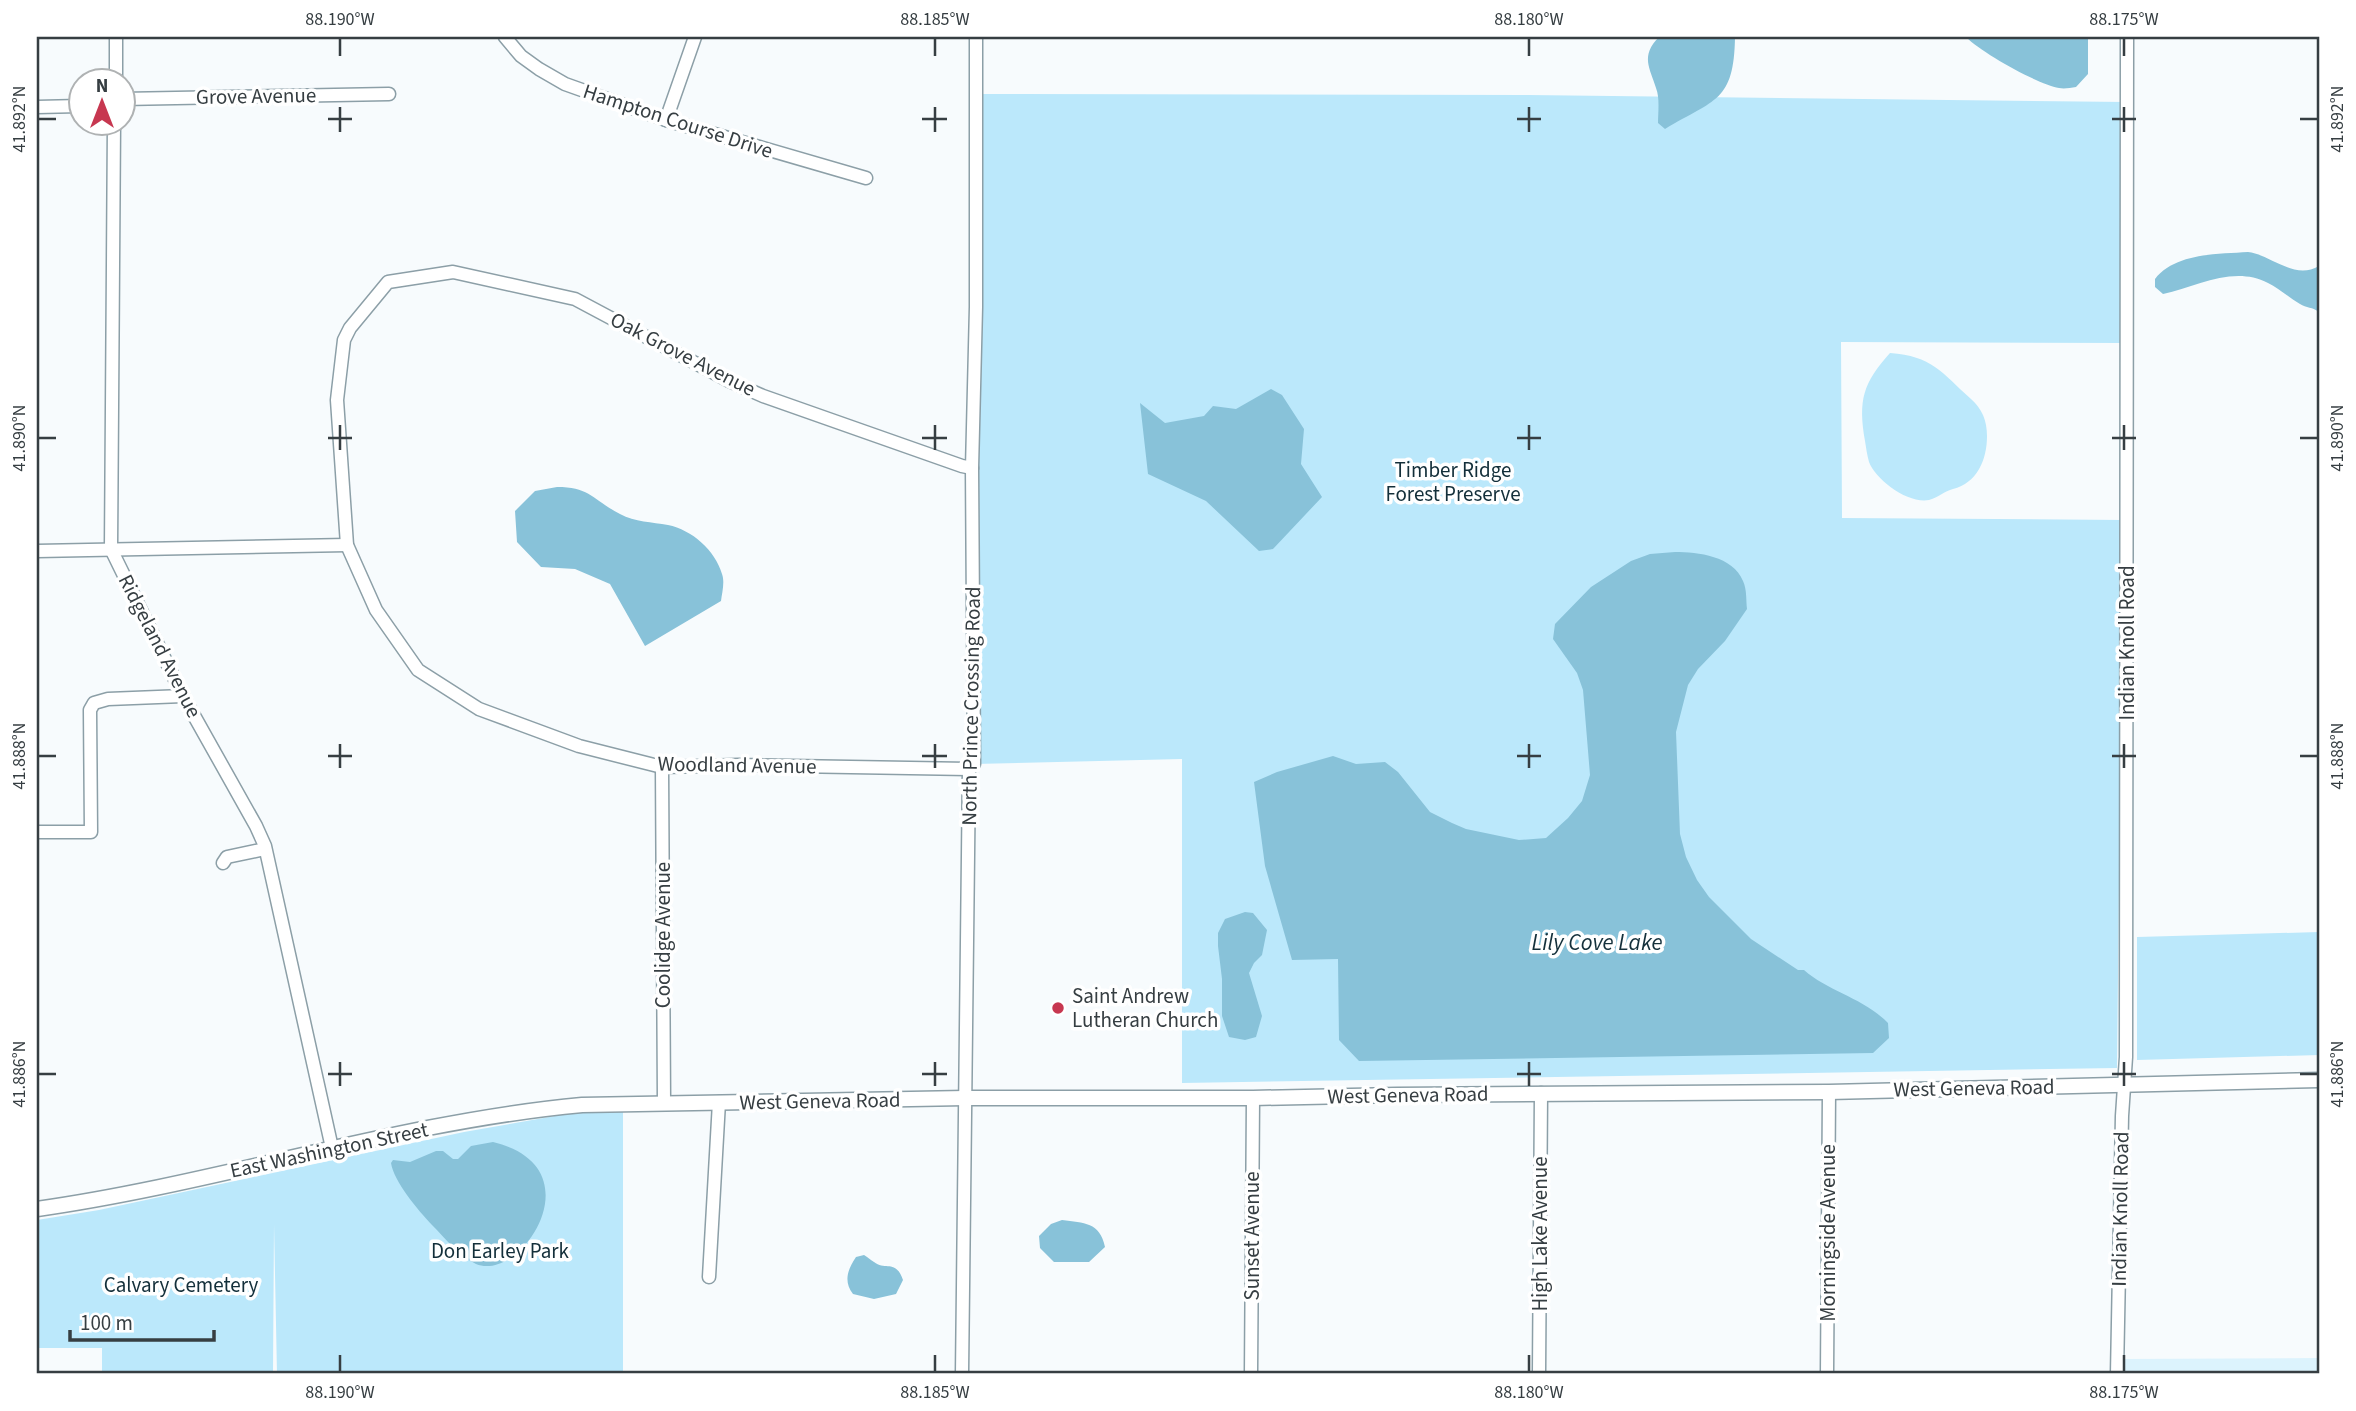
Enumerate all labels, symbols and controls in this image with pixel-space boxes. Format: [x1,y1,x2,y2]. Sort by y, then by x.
text: 88.190°W [305,7,375,32]
text: 88.185°W [900,7,970,32]
text: 88.180°W [1494,7,1564,32]
text: 88.175°W [2089,7,2159,32]
north arrow [66,66,136,136]
text: N [96,73,108,100]
street label: Hampton Course Drive [579,76,777,166]
street label: Grove Avenue [196,80,316,112]
text: 41.892°N [7,86,32,152]
text: 41.892°N [2325,86,2350,152]
street label: Oak Grove Avenue [605,304,761,404]
text: 41.890°N [7,405,32,471]
text: 41.890°N [2325,405,2350,471]
park label: Timber Ridge Forest Preserve [1385,455,1521,509]
street label: Indian Knoll Road [2112,565,2142,721]
street label: Ridgeland Avenue [111,569,209,723]
street label: North Prince Crossing Road [954,586,988,826]
text: 41.888°N [7,723,32,789]
text: 41.888°N [2325,723,2350,789]
street label: Woodland Avenue [657,749,817,781]
street label: Coolidge Avenue [648,862,678,1008]
water label: Lily Cove Lake [1532,926,1663,959]
place label: Saint Andrew Lutheran Church [1072,981,1218,1035]
marker: Saint Andrew Lutheran Church [1050,1000,1066,1016]
text: 41.886°N [7,1041,32,1107]
text: 41.886°N [2325,1041,2350,1107]
street label: West Geneva Road [1893,1072,2055,1104]
street label: West Geneva Road [1327,1079,1489,1111]
street label: West Geneva Road [739,1085,901,1117]
street label: East Washington Street [227,1114,431,1186]
street label: Indian Knoll Road [2104,1131,2136,1287]
street label: Morningside Avenue [1813,1144,1843,1322]
street label: High Lake Avenue [1525,1156,1555,1312]
street label: Sunset Avenue [1237,1171,1267,1301]
park label: Don Earley Park [431,1236,570,1266]
park label: Calvary Cemetery [104,1270,258,1300]
scale bar [70,1299,214,1343]
text: 100 m [80,1308,133,1338]
text: 88.190°W [305,1380,375,1405]
text: 88.185°W [900,1380,970,1405]
text: 88.180°W [1494,1380,1564,1405]
text: 88.175°W [2089,1380,2159,1405]

